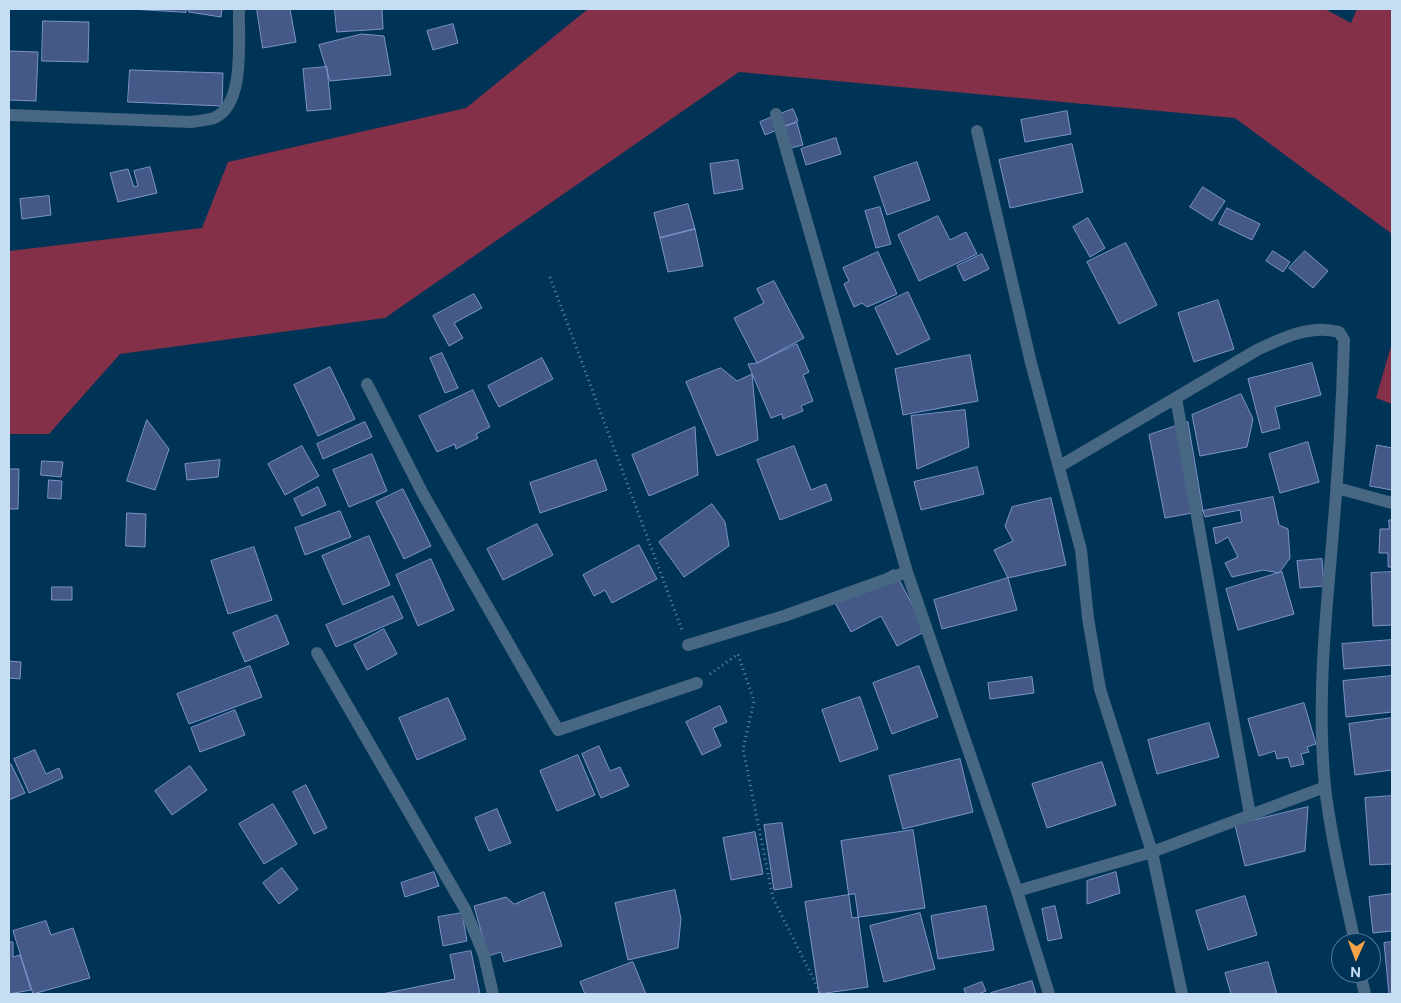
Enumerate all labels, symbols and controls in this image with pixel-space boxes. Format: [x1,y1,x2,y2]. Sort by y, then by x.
north arrow [1331,933,1381,983]
text: N [1350,964,1361,980]

